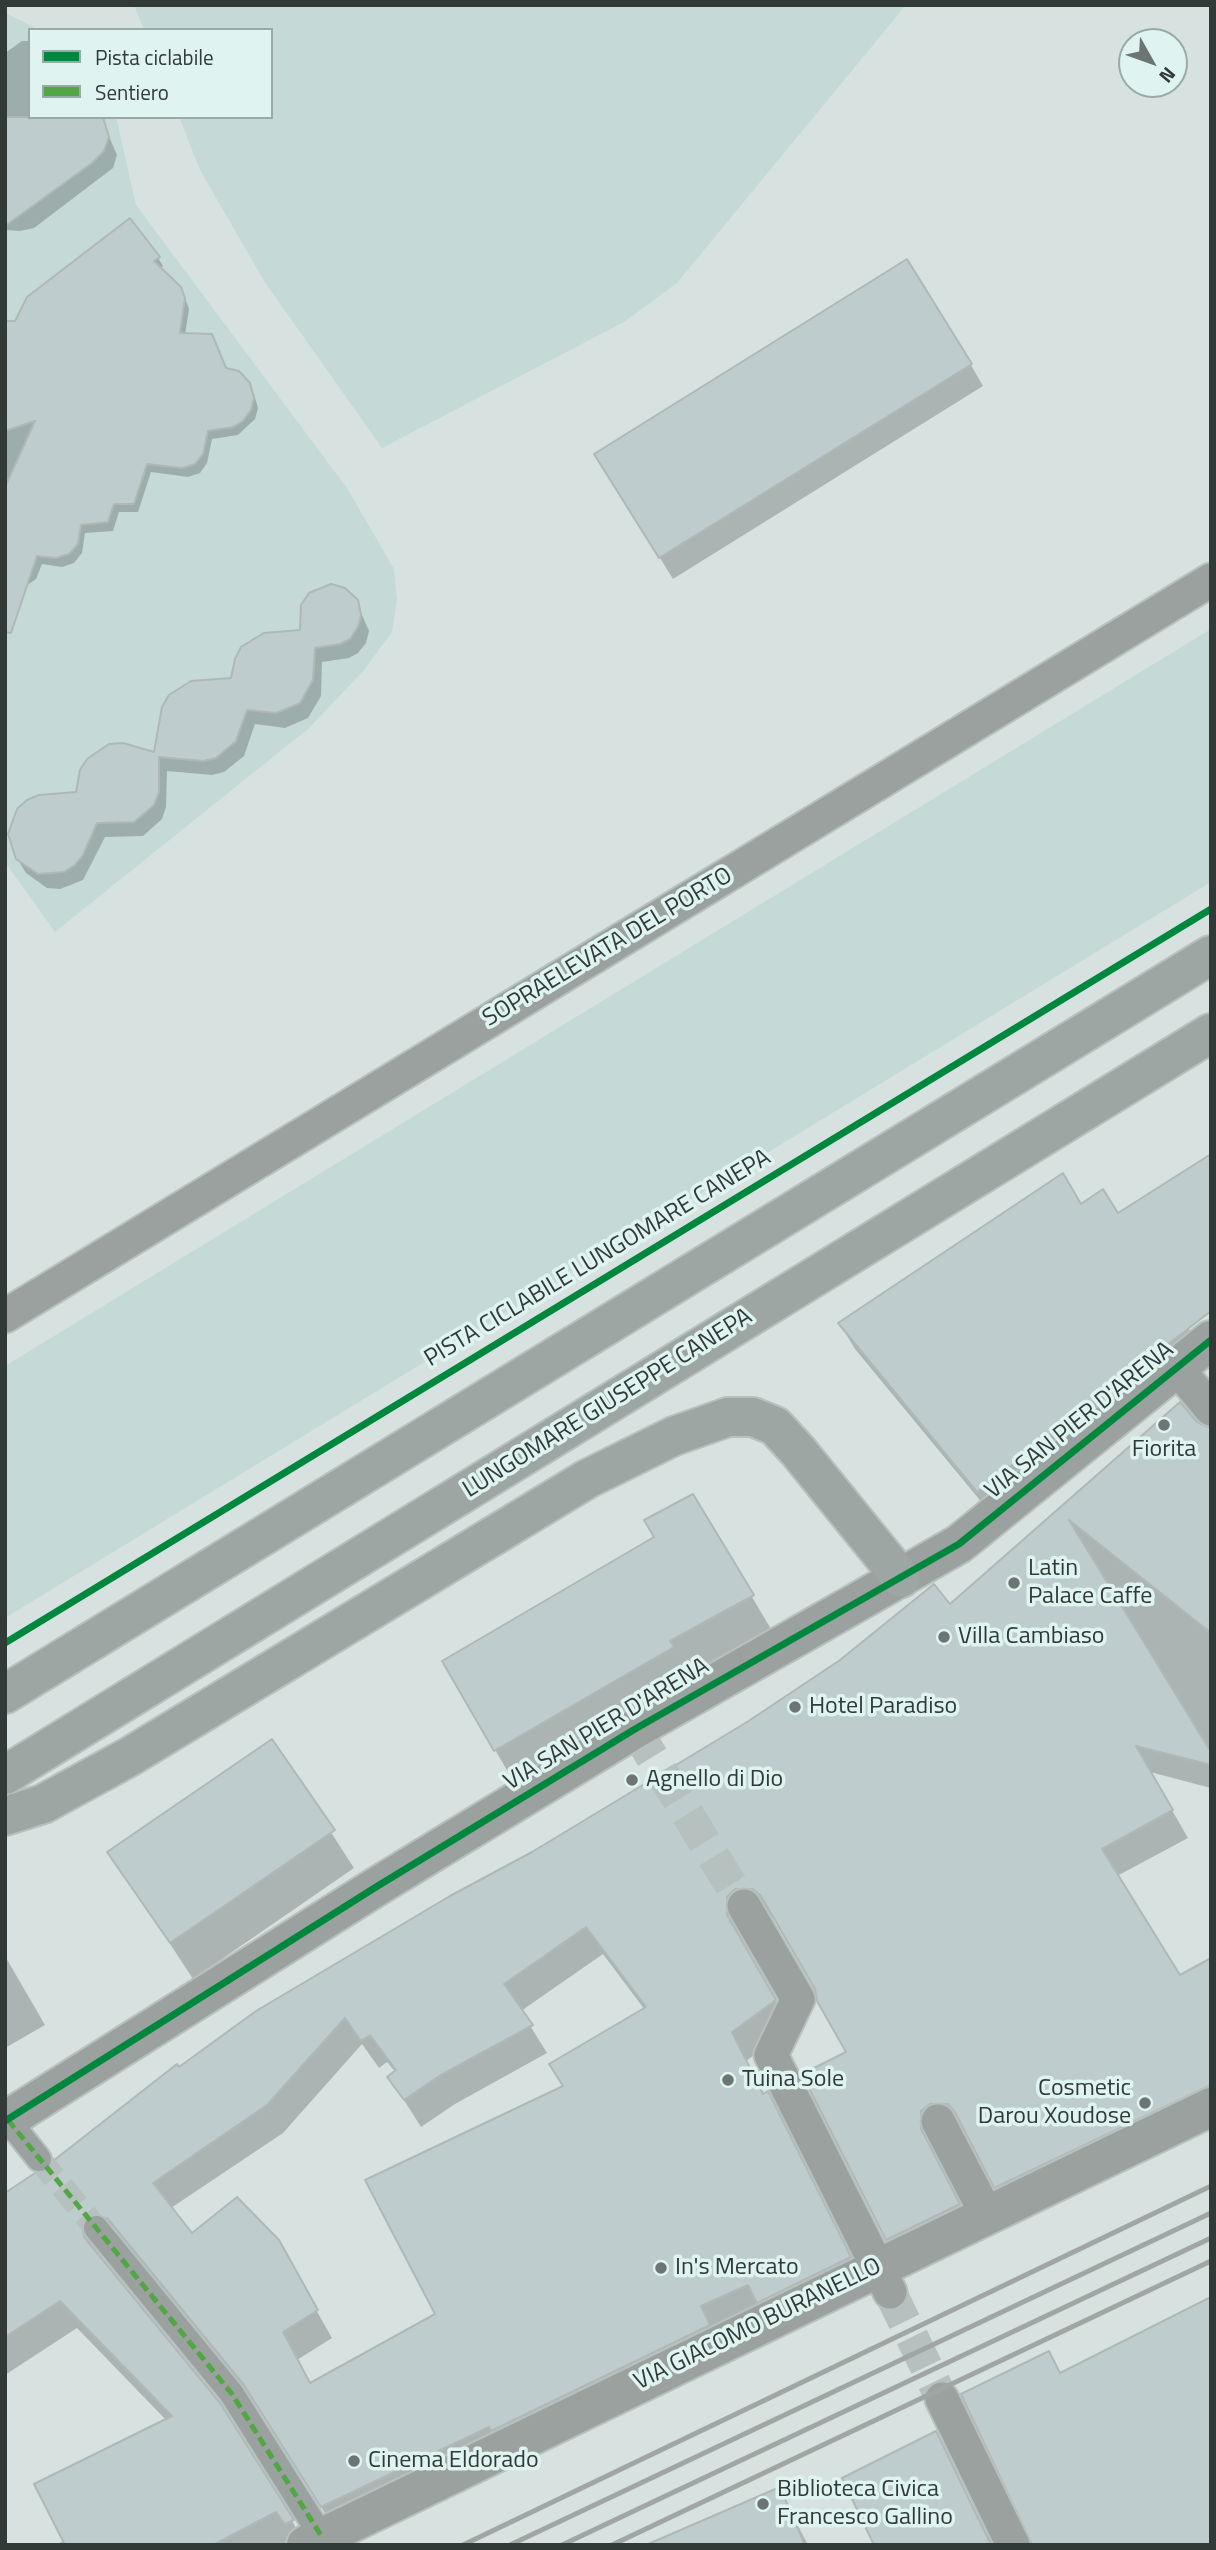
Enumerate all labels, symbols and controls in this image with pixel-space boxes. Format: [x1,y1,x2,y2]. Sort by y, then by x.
legend [28,28,273,119]
north arrow [1118,28,1188,98]
text: Pista ciclabile [95,41,214,73]
text: N [1153,61,1183,90]
text: Sentiero [95,76,169,108]
street label: SOPRAELEVATA DEL PORTO [478,862,738,1034]
street label: PISTA CICLABILE LUNGOMARE CANEPA [420,1144,776,1374]
street label: LUNGOMARE GIUSEPPE CANEPA [458,1303,758,1505]
street label: VIA SAN PIER D'ARENA [980,1336,1180,1506]
marker: Fiorita [1156,1417,1172,1433]
place label: Fiorita [1132,1436,1196,1464]
place label: Latin Palace Caffe [1028,1555,1152,1611]
marker: Latin Palace Caffe [1006,1575,1022,1591]
place label: Villa Cambiaso [958,1623,1104,1651]
marker: Villa Cambiaso [936,1629,952,1645]
street label: VIA SAN PIER D'ARENA [499,1652,715,1798]
place label: Hotel Paradiso [809,1693,957,1721]
marker: Hotel Paradiso [787,1699,803,1715]
place label: Agnello di Dio [646,1766,783,1794]
marker: Agnello di Dio [624,1772,640,1788]
place label: Tuina Sole [742,2066,844,2094]
marker: Tuina Sole [720,2072,736,2088]
place label: Cosmetic Darou Xoudose [978,2075,1131,2131]
marker: Cosmetic Darou Xoudose [1137,2095,1153,2111]
street label: VIA GIACOMO BURANELLO [630,2253,886,2397]
place label: In's Mercato [675,2254,799,2282]
marker: In's Mercato [653,2260,669,2276]
place label: Cinema Eldorado [368,2447,539,2475]
marker: Cinema Eldorado [346,2453,362,2469]
place label: Biblioteca Civica Francesco Gallino [777,2476,953,2532]
marker: Biblioteca Civica Francesco Gallino [755,2496,771,2512]

